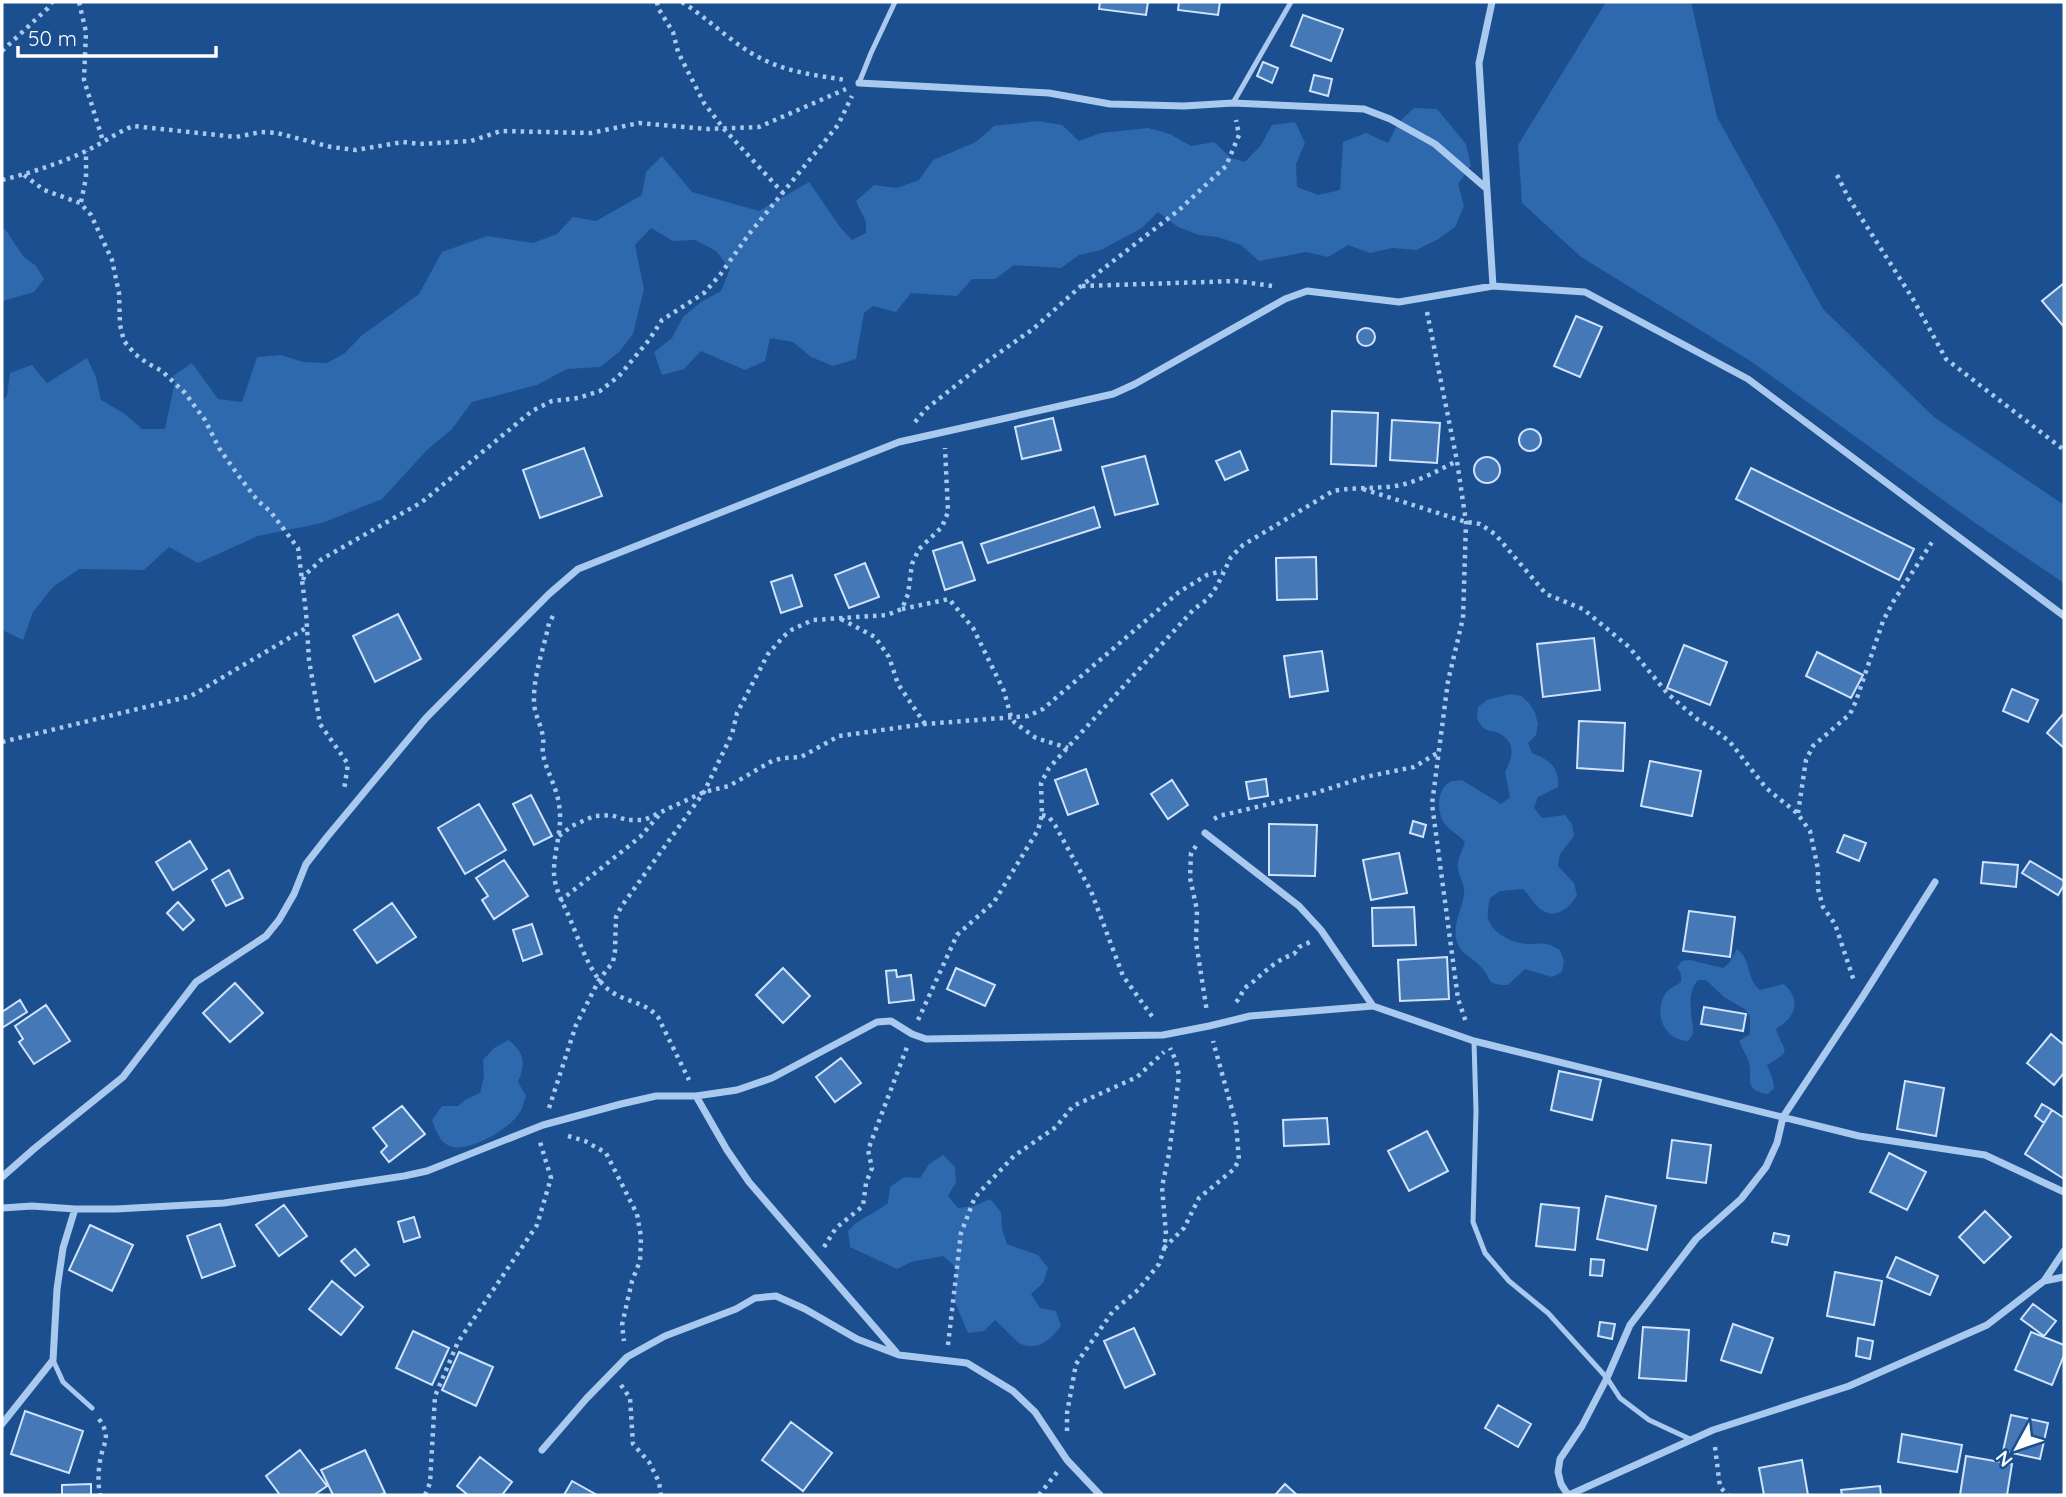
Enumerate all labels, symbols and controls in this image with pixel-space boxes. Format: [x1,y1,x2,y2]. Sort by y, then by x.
scale bar [18,14,215,58]
text: 50 m [28,25,77,51]
north arrow [1982,1413,2052,1483]
text: N [1990,1446,2018,1472]

